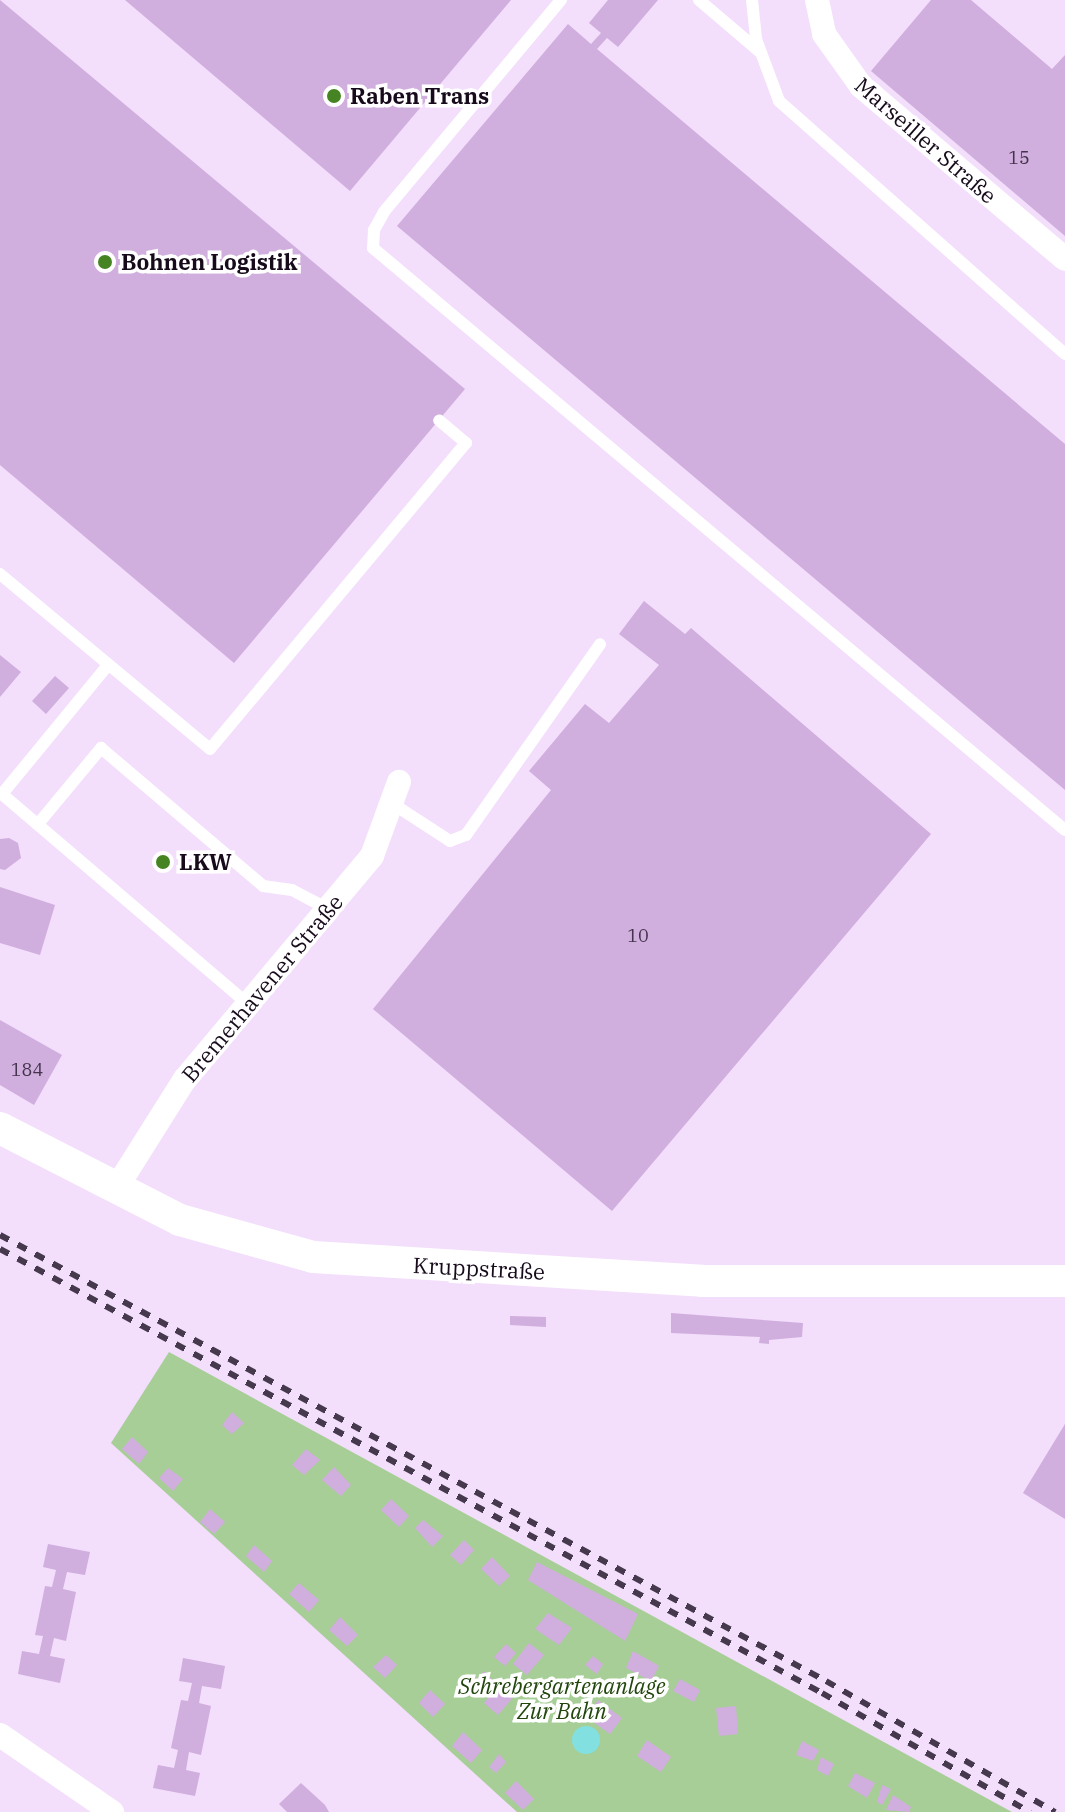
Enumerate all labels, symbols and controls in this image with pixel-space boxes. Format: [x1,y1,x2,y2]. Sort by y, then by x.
street label: Marseiller Straße [850,71,1002,209]
place label: Raben Trans [350,83,489,109]
marker: Raben Trans [325,87,343,105]
house number: 15 [1008,147,1030,169]
place label: Bohnen Logistik [121,249,297,275]
marker: Bohnen Logistik [96,253,114,271]
place label: LKW [179,849,232,875]
marker: LKW [154,853,172,871]
street label: Bremerhavener Straße [176,889,348,1087]
house number: 10 [627,925,649,947]
house number: 184 [11,1059,43,1081]
street label: Kruppstraße [412,1251,546,1285]
park label: Schrebergartenanlage Zur Bahn [458,1672,666,1724]

